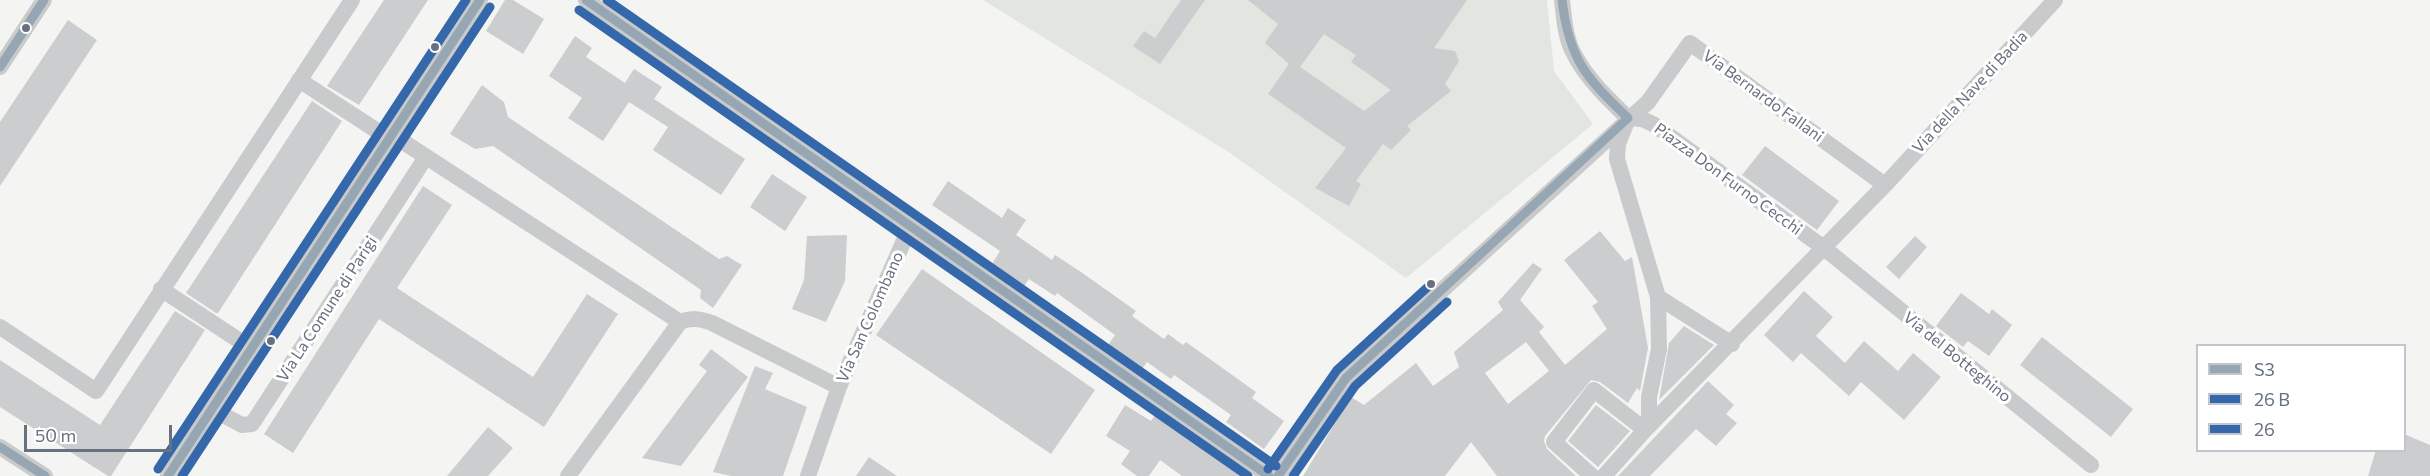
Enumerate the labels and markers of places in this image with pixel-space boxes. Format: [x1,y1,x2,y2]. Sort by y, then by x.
unlabelled marker [20,22,32,34]
unlabelled marker [429,41,441,53]
unlabelled marker [1425,278,1437,290]
unlabelled marker [265,335,277,347]

